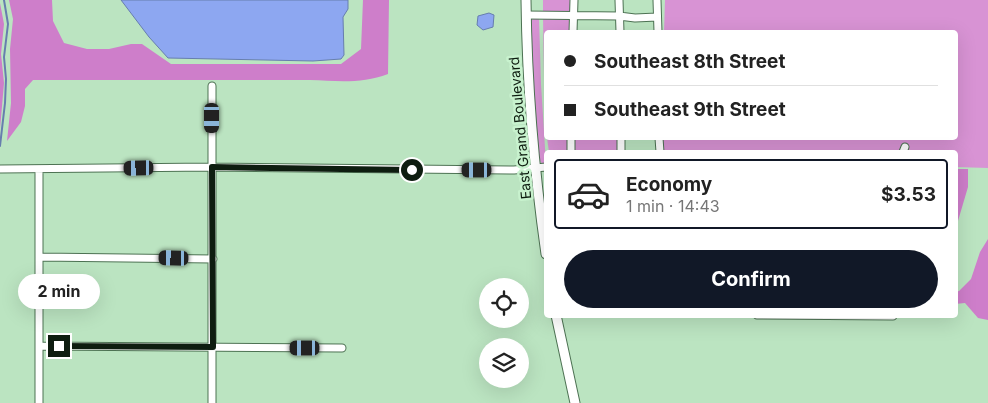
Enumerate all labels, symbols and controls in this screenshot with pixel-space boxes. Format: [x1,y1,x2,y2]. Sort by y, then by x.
text: Southeast 8th Street [594,50,785,73]
street label: East Grand Boulevard [505,56,534,200]
text: Southeast 9th Street [594,98,786,121]
car [204,103,219,133]
route start [401,159,423,181]
car [123,160,154,176]
car [462,163,492,178]
icon: car [566,172,611,217]
text: Economy [626,173,712,196]
text: $3.53 [881,183,936,206]
text: 1 min · 14:43 [626,196,720,216]
car [158,250,189,266]
button: Confirm [564,250,938,308]
callout: 2 min [18,274,100,308]
map controls [479,278,529,388]
button: locate [479,278,529,328]
text: 2 min [38,281,80,301]
route end [48,335,70,357]
button: layers [479,338,529,388]
car [290,341,320,356]

